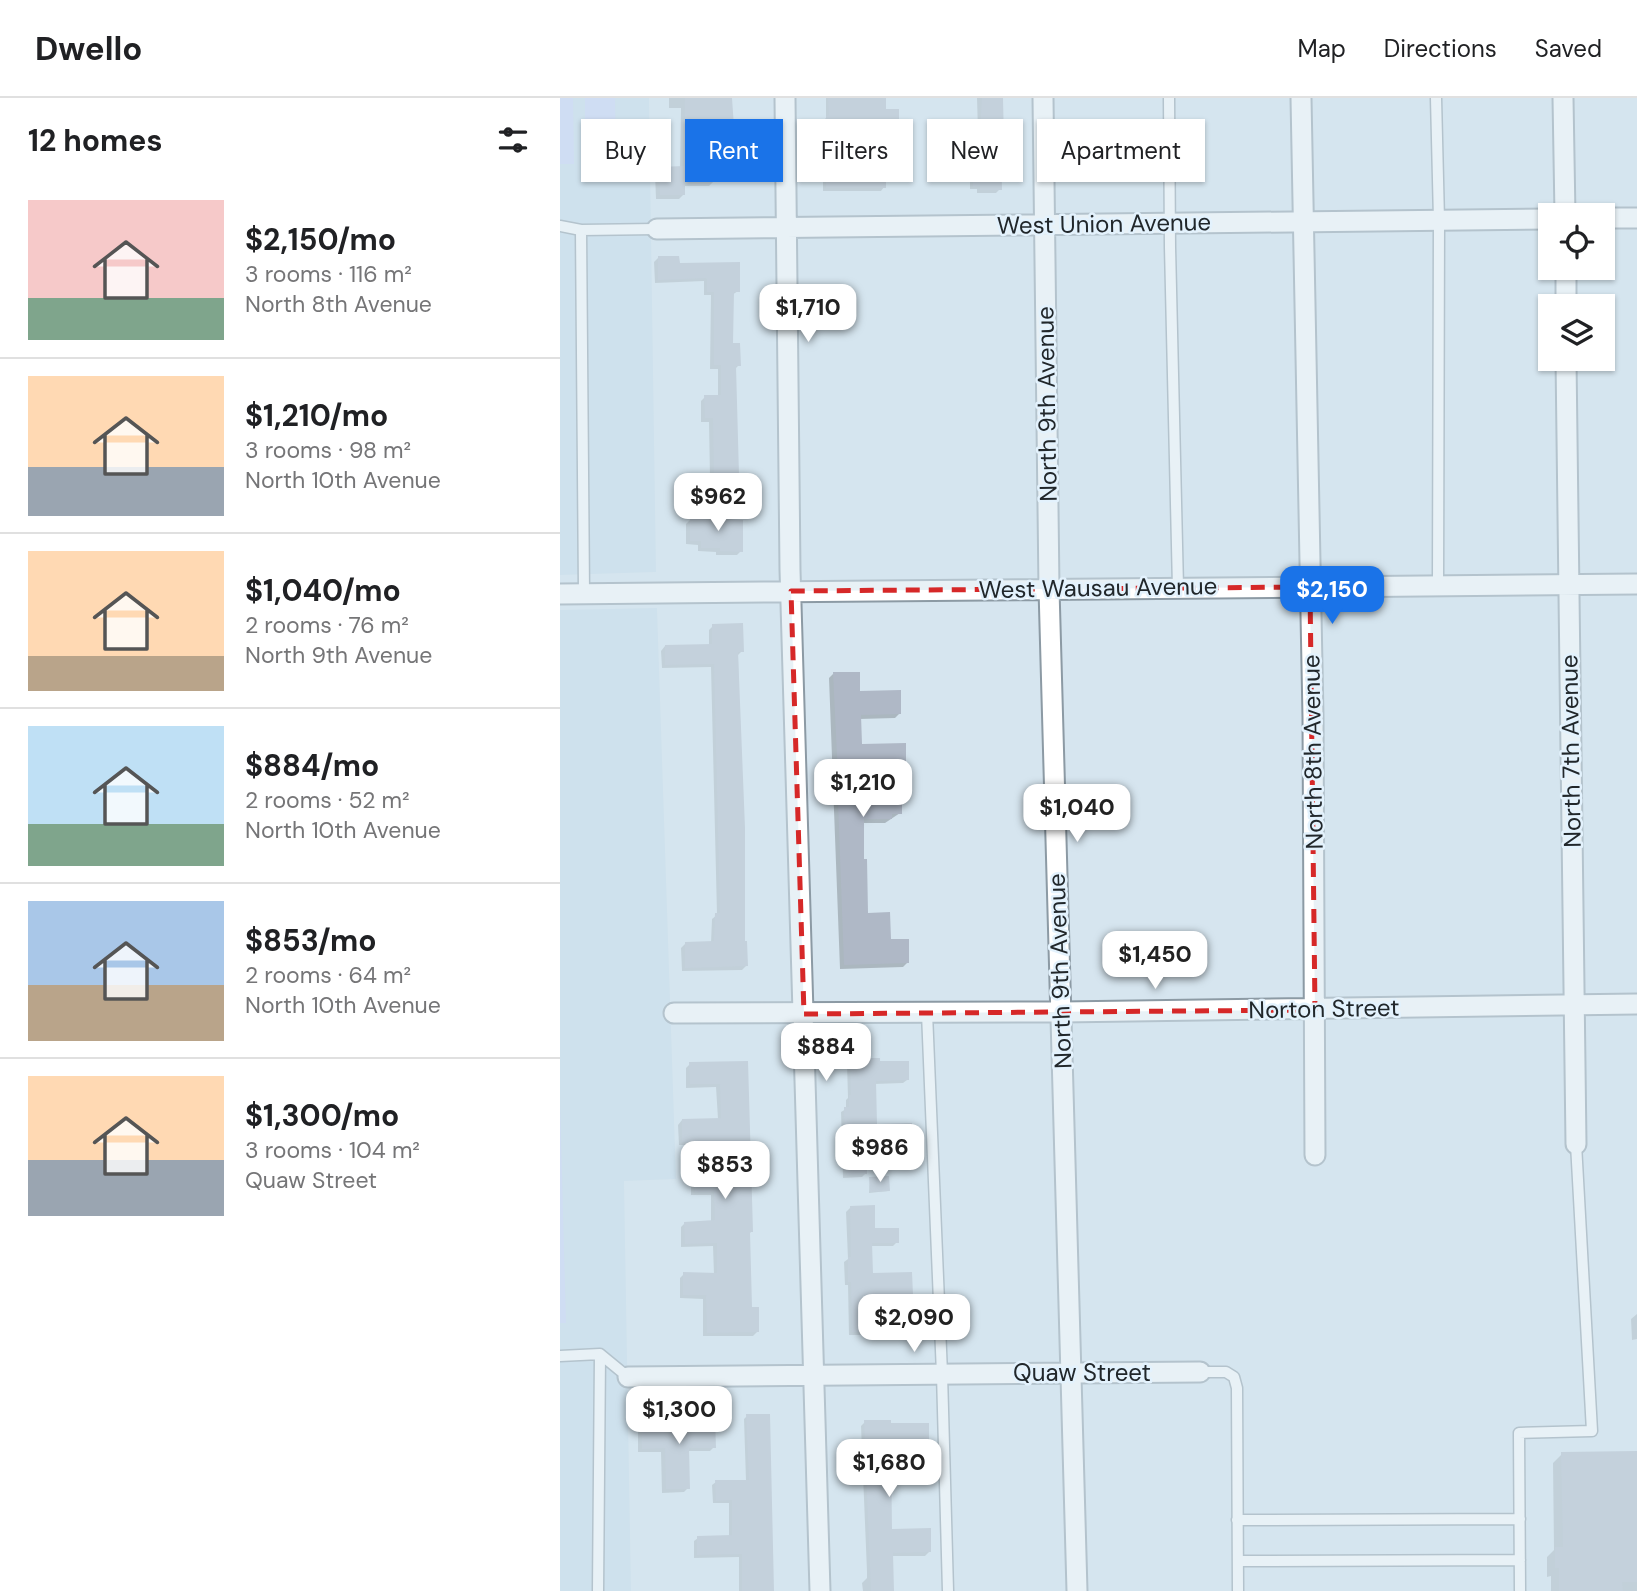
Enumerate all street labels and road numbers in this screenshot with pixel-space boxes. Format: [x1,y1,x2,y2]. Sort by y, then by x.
street label: West Union Avenue [997,206,1211,241]
street label: North 9th Avenue [1029,306,1064,502]
street label: West Wausau Avenue [978,570,1218,605]
street label: North 8th Avenue [1295,654,1330,850]
street label: North 7th Avenue [1553,654,1588,848]
street label: North 9th Avenue [1041,873,1078,1069]
street label: Norton Street [1248,992,1400,1025]
street label: Quaw Street [1013,1357,1151,1388]

